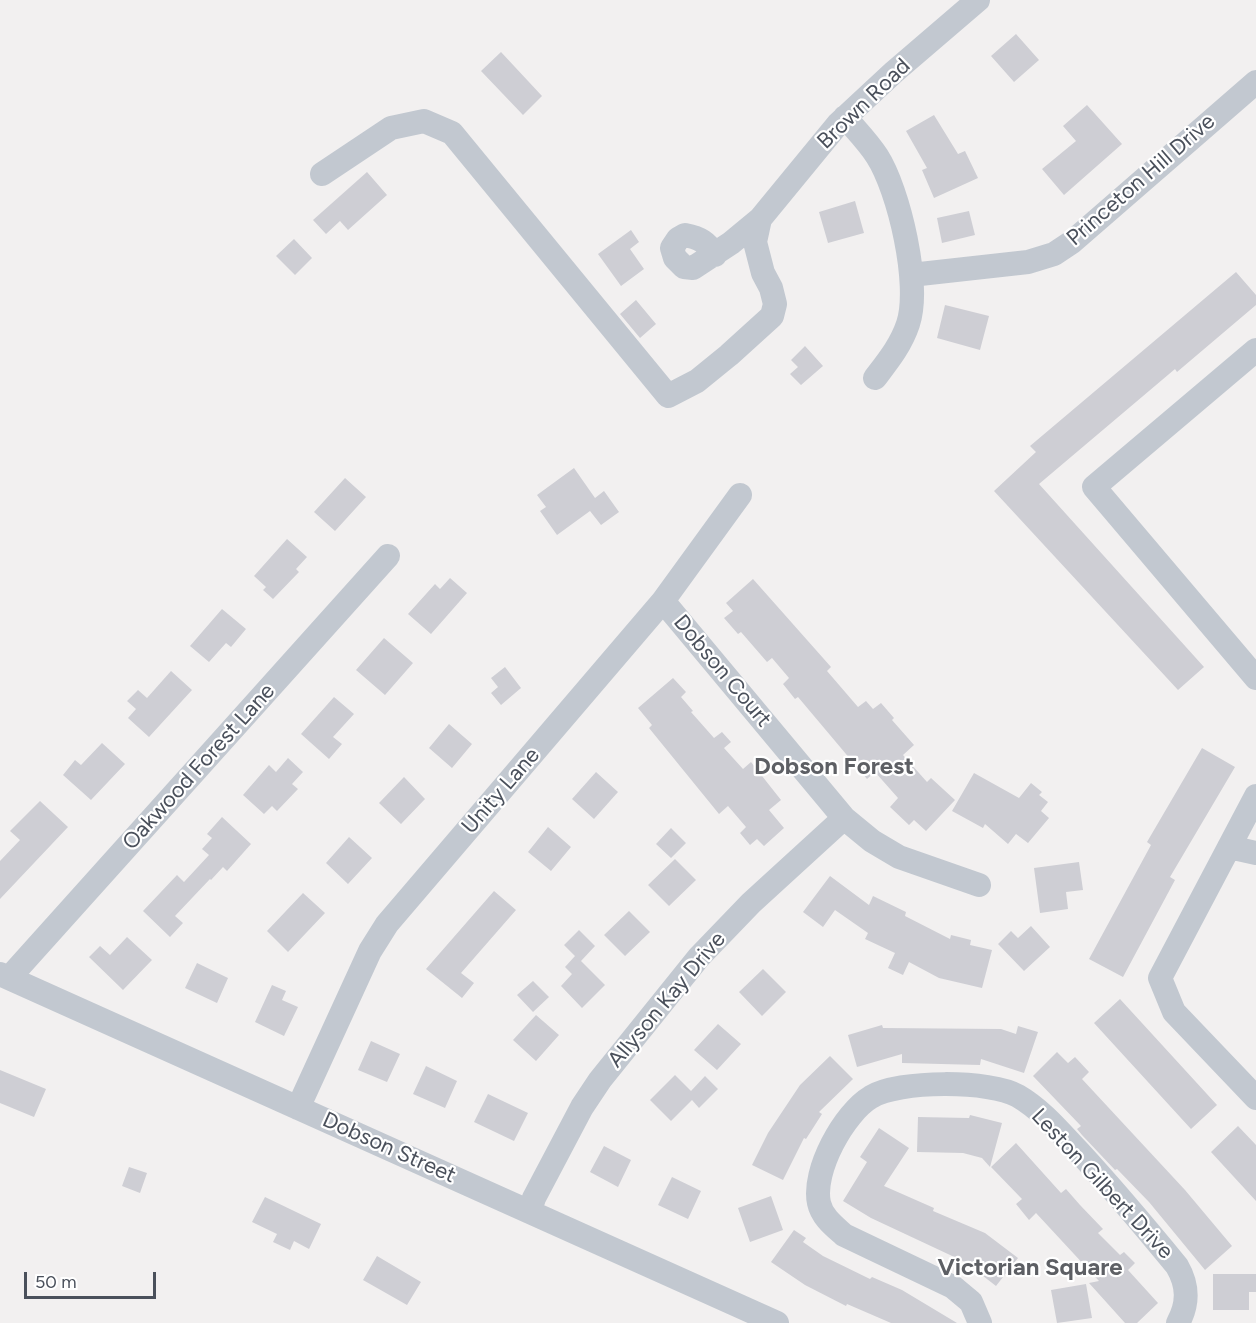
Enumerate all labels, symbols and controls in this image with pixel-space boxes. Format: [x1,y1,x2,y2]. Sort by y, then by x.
street label: Brown Road [812,53,916,155]
street label: Princeton Hill Drive [1062,108,1220,252]
street label: Dobson Court [667,610,777,732]
street label: Oakwood Forest Lane [117,678,281,856]
street label: Unity Lane [457,743,545,839]
district label: Dobson Forest [754,753,914,781]
street label: Allyson Kay Drive [603,927,731,1073]
street label: Leston Gilbert Drive [1025,1103,1179,1265]
street label: Dobson Street [318,1107,460,1189]
district label: Victorian Square [937,1254,1123,1282]
scale bar [27,1260,159,1298]
text: 50 m [35,1271,77,1293]

